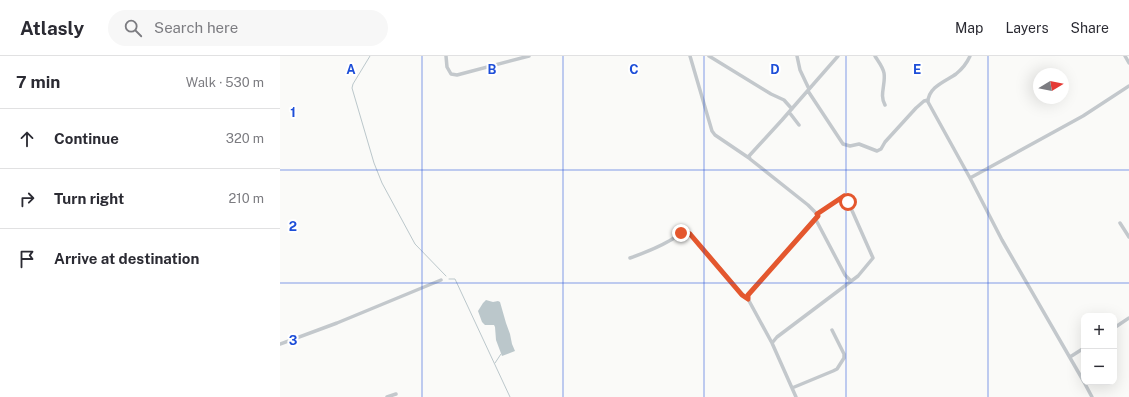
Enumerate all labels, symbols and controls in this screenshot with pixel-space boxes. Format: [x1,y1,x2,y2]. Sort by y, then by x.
search box [108,10,388,46]
text: Atlasly [20,17,84,39]
icon: search [122,17,144,39]
text: Search here [154,19,238,36]
text: Map [955,20,983,36]
text: Layers [1005,20,1049,36]
text: Share [1071,20,1109,36]
text: A [346,62,356,77]
text: B [488,62,497,77]
text: C [629,62,639,77]
text: D [770,62,780,77]
text: E [913,62,921,77]
north arrow [1033,68,1069,104]
text: 7 min [16,72,60,92]
text: Walk · 530 m [186,75,264,90]
text: 1 [290,105,296,120]
icon: ahead [16,128,38,150]
text: Continue [54,130,119,147]
text: 320 m [226,131,264,146]
icon: right [16,188,38,210]
text: Turn right [54,190,124,207]
text: 210 m [229,191,264,206]
route start [839,193,857,211]
text: 2 [289,219,297,234]
route end [672,224,690,242]
icon: arrive [16,248,38,270]
text: Arrive at destination [54,250,199,267]
map controls [1081,313,1117,385]
button: + [1081,313,1117,349]
text: 3 [289,333,298,348]
button: − [1081,349,1117,385]

